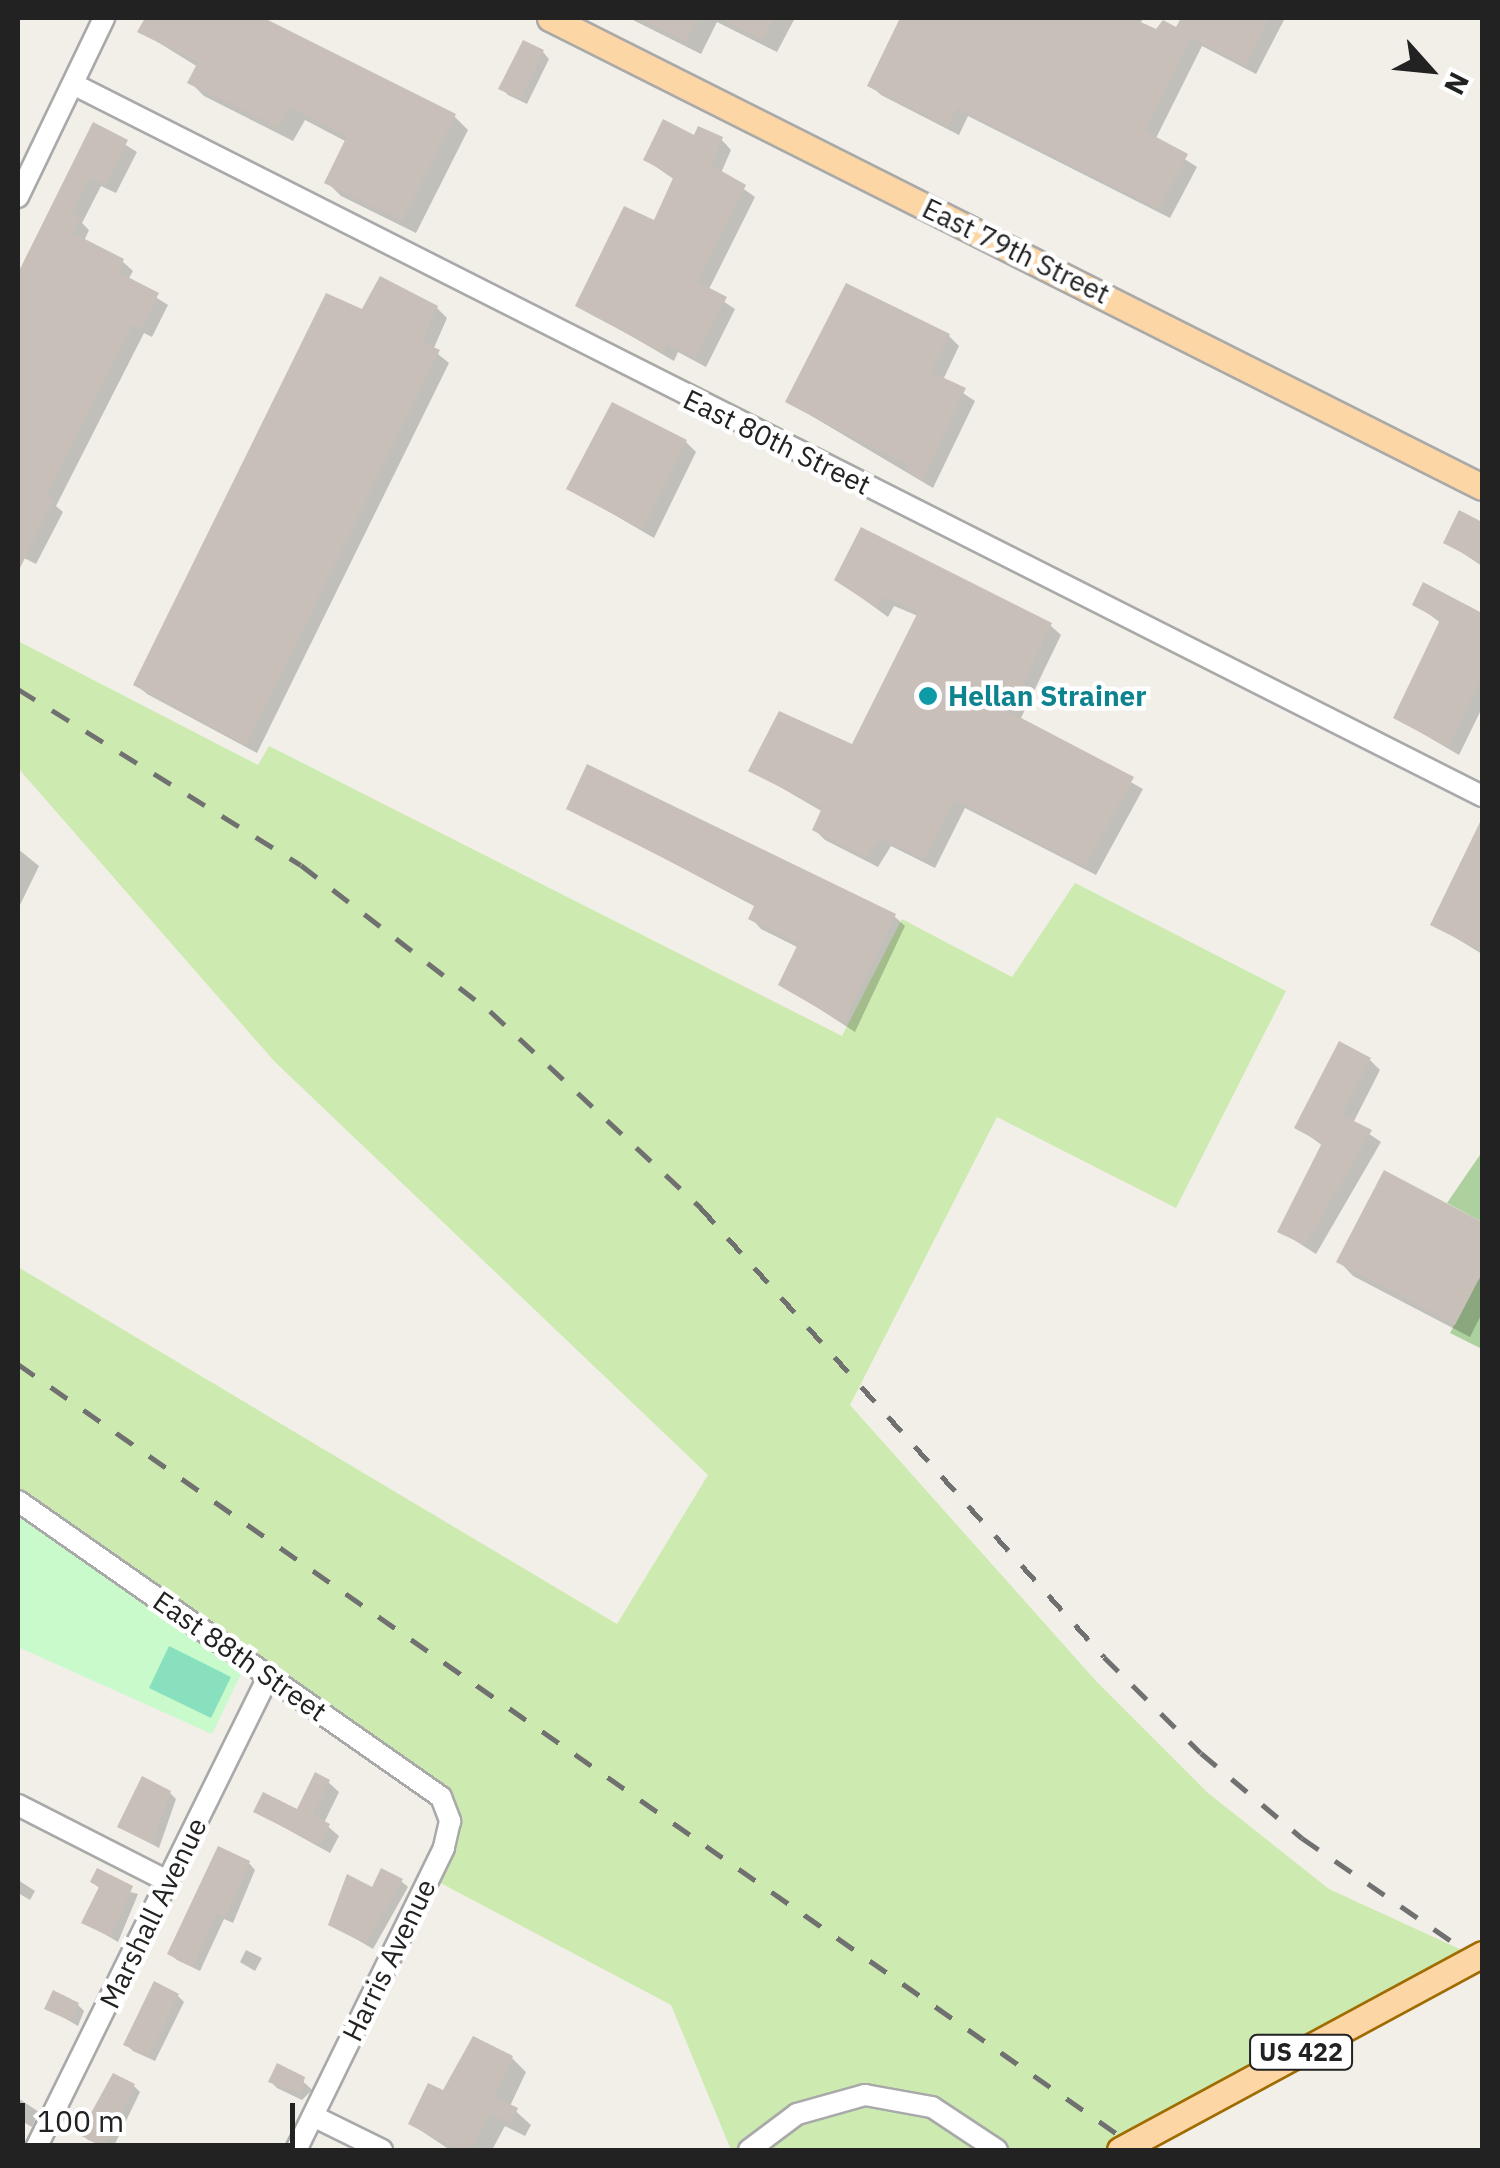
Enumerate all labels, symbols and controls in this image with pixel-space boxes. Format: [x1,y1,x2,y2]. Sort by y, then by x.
north arrow [1380,20,1480,120]
text: N [1436,66,1478,101]
street label: East 79th Street [917,191,1115,311]
street label: East 80th Street [678,382,876,502]
place label: Hellan Strainer [948,679,1147,713]
marker: Hellan Strainer [917,685,939,707]
street label: East 88th Street [147,1584,333,1728]
street label: Marshall Avenue [92,1812,214,2014]
street label: Harris Avenue [335,1874,443,2046]
road number: US 422 [1248,2032,1354,2072]
scale bar [25,2083,300,2145]
text: 100 m [37,2101,124,2140]

